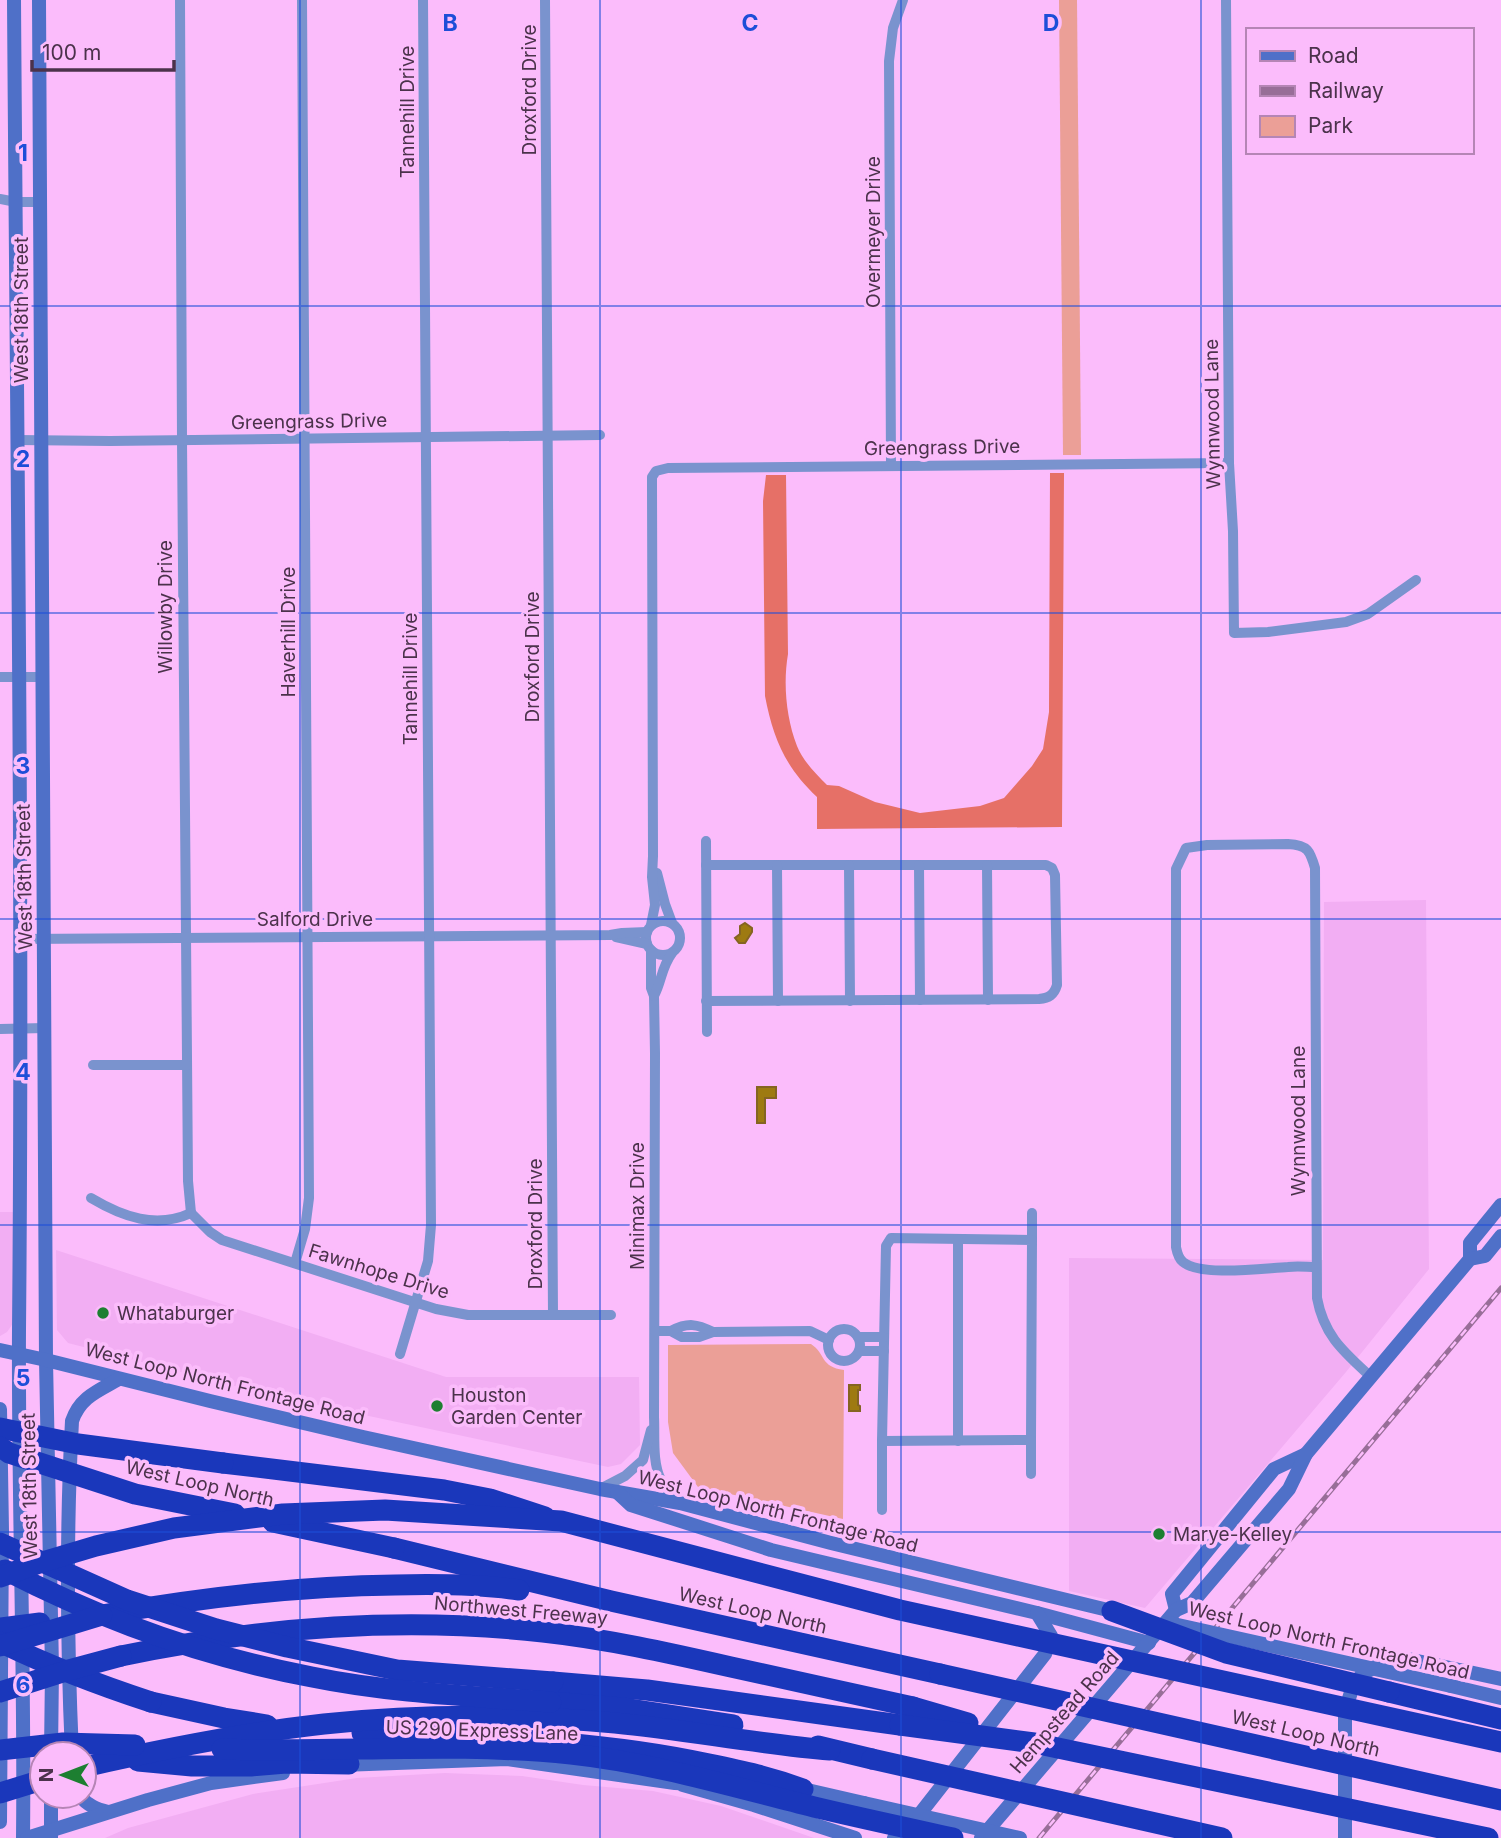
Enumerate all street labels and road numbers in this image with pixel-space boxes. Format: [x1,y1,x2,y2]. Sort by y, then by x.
street label: Droxford Drive [518,24,541,156]
street label: Tannehill Drive [396,46,419,178]
street label: Overmeyer Drive [862,156,885,308]
street label: West 18th Street [10,237,33,383]
street label: Wynnwood Lane [1200,339,1225,489]
street label: Greengrass Drive [231,409,387,434]
street label: Greengrass Drive [864,435,1020,460]
street label: Willowby Drive [154,540,177,674]
street label: Haverhill Drive [277,567,300,697]
street label: Droxford Drive [521,591,544,723]
street label: Tannehill Drive [399,613,422,745]
street label: West 18th Street [12,804,37,950]
street label: Salford Drive [257,908,373,931]
street label: Wynnwood Lane [1287,1046,1310,1196]
street label: Minimax Drive [626,1142,649,1270]
street label: Droxford Drive [524,1158,547,1290]
street label: Fawnhope Drive [306,1239,452,1304]
street label: West Loop North Frontage Road [82,1338,367,1429]
street label: West 18th Street [17,1413,42,1559]
street label: West Loop North [123,1455,276,1512]
street label: West Loop North Frontage Road [635,1466,920,1557]
street label: West Loop North [676,1582,829,1639]
street label: Northwest Freeway [433,1591,609,1630]
street label: West Loop North Frontage Road [1186,1597,1472,1684]
street label: Hempstead Road [1005,1647,1124,1778]
street label: West Loop North [1229,1705,1382,1762]
street label: US 290 Express Lane [385,1716,579,1745]

